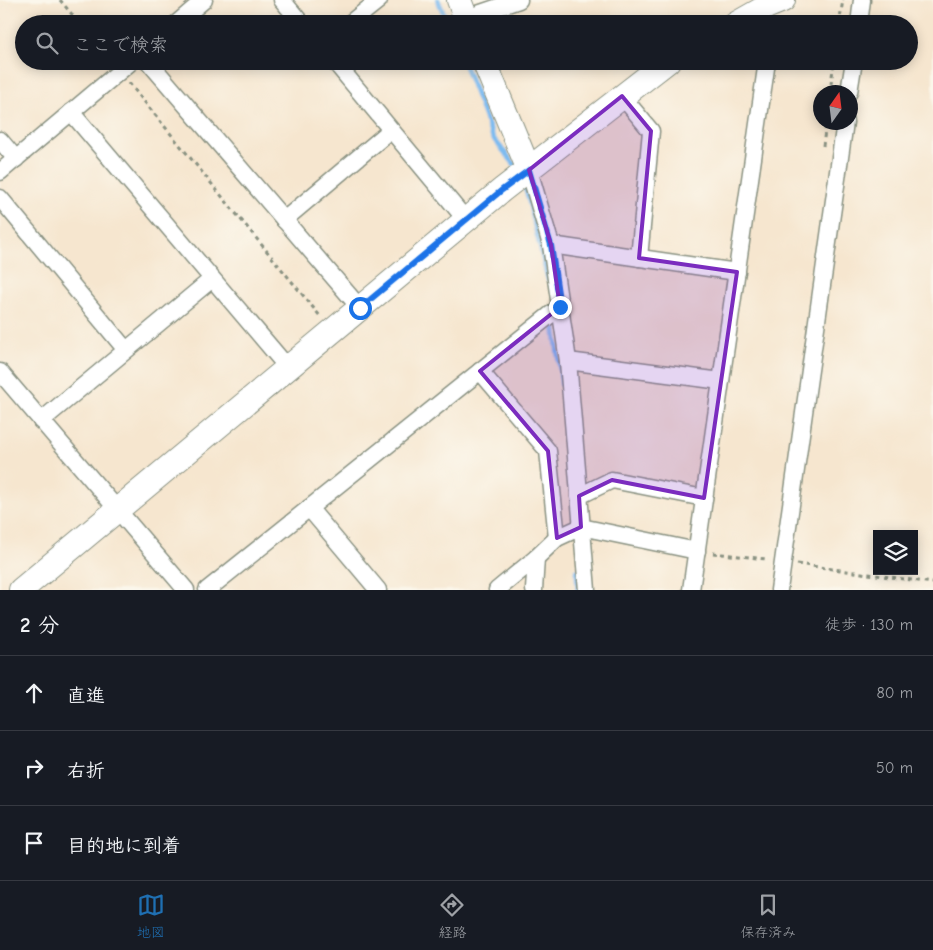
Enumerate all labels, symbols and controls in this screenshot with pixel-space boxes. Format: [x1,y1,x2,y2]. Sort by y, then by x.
search box [15,15,918,70]
icon: search [33,29,61,57]
text: ここで検索 [73,34,168,56]
north arrow [813,85,858,130]
route end [549,296,572,319]
route start [349,297,372,320]
map controls [873,530,918,575]
button: layers [873,530,918,575]
text: 2 分 [20,613,59,637]
text: 徒歩 · 130 m [825,616,913,634]
icon: ahead [20,679,48,707]
text: 80 m [876,684,913,702]
text: 直進 [67,685,105,707]
icon: right [20,754,48,782]
text: 50 m [876,759,913,777]
text: 右折 [67,760,105,782]
icon: arrive [20,829,48,857]
text: 目的地に到着 [67,835,181,857]
tab: 地図 [137,891,165,941]
tab: 経路 [438,891,466,941]
tab: 保存済み [740,891,796,941]

